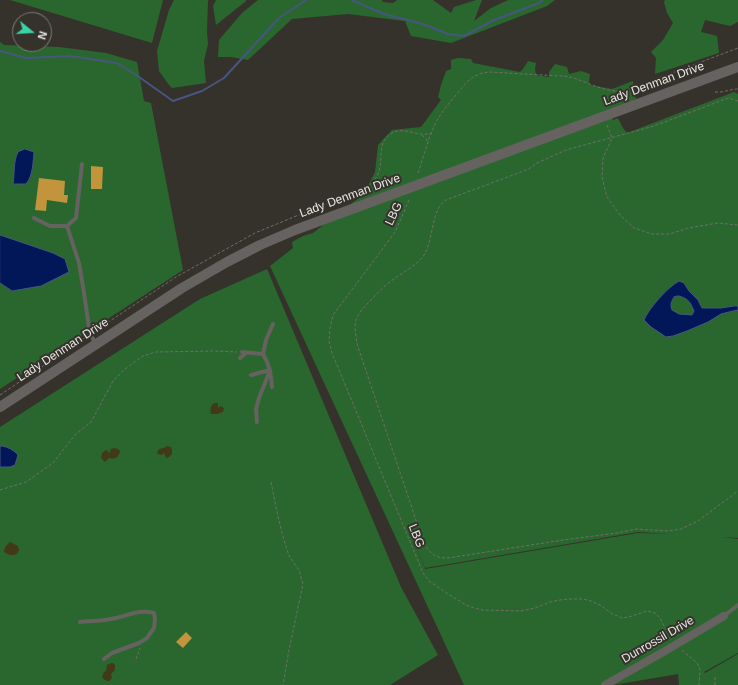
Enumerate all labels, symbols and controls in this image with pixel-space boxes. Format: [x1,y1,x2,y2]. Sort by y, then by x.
north arrow [12,12,52,52]
text: N [36,30,49,41]
street label: Lady Denman Drive [602,59,706,109]
street label: Lady Denman Drive [298,171,402,221]
street label: LBG [382,200,406,228]
street label: Lady Denman Drive [15,315,111,385]
street label: LBG [405,522,427,550]
street label: Dunrossil Drive [619,613,697,667]

